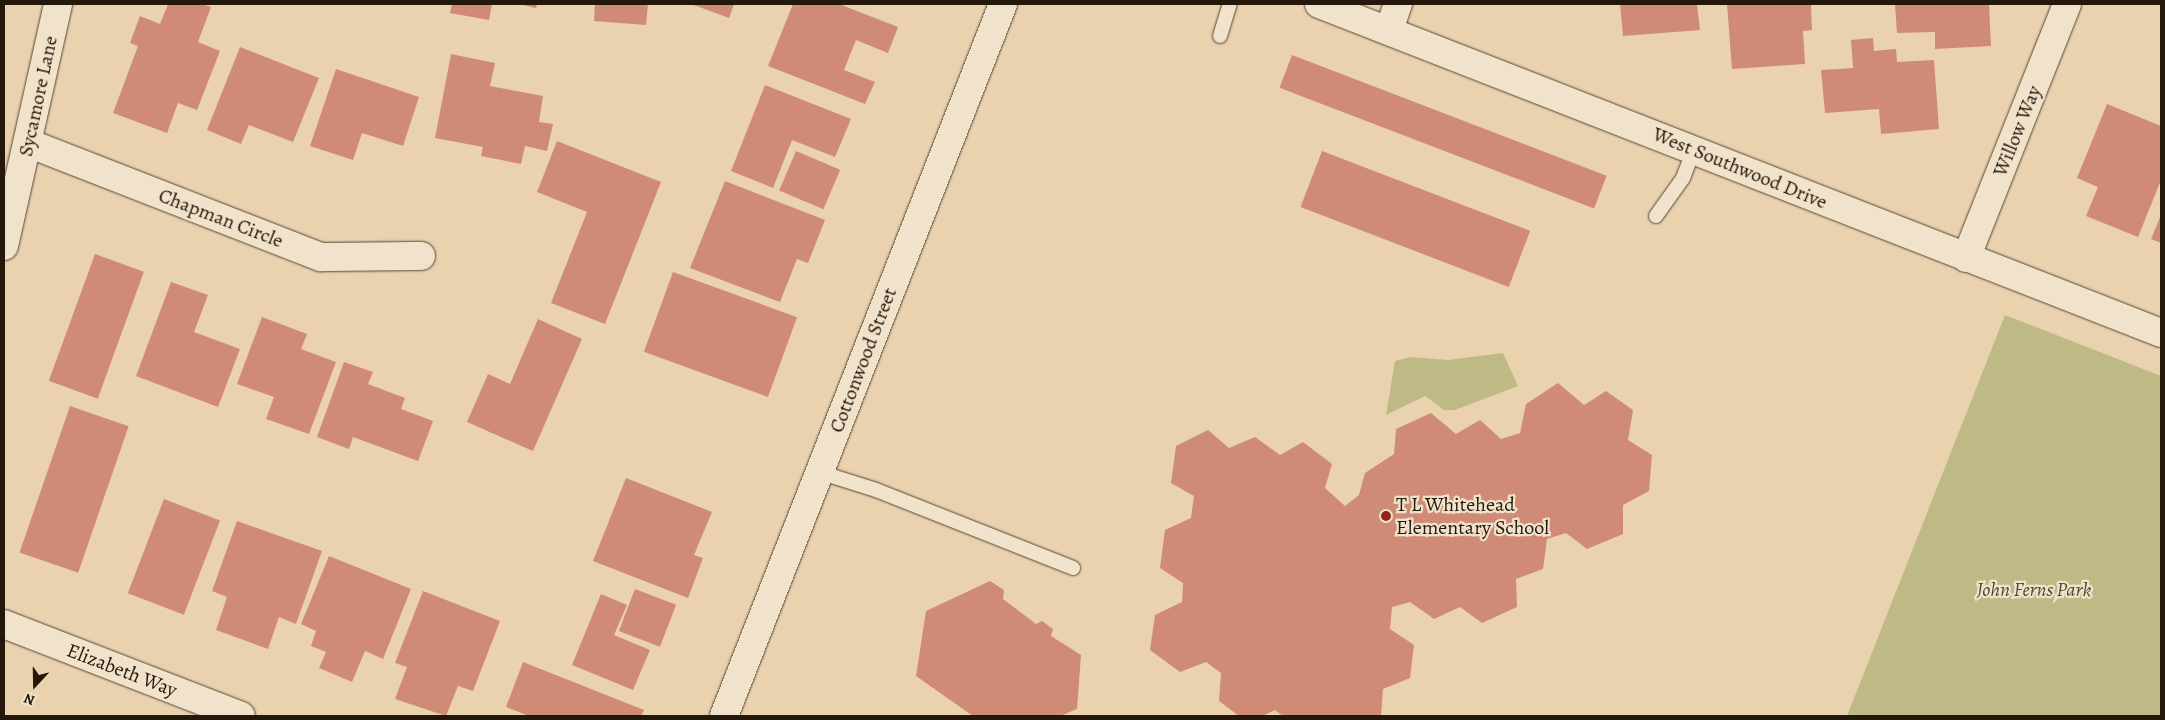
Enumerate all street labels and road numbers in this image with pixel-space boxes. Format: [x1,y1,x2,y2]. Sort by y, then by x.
street label: Sycamore Lane [14,33,62,159]
street label: Willow Way [1988,82,2046,180]
street label: West Southwood Drive [1649,122,1831,214]
street label: Chapman Circle [155,183,287,253]
street label: Cottonwood Street [824,284,902,436]
street label: Elizabeth Way [63,638,181,702]

